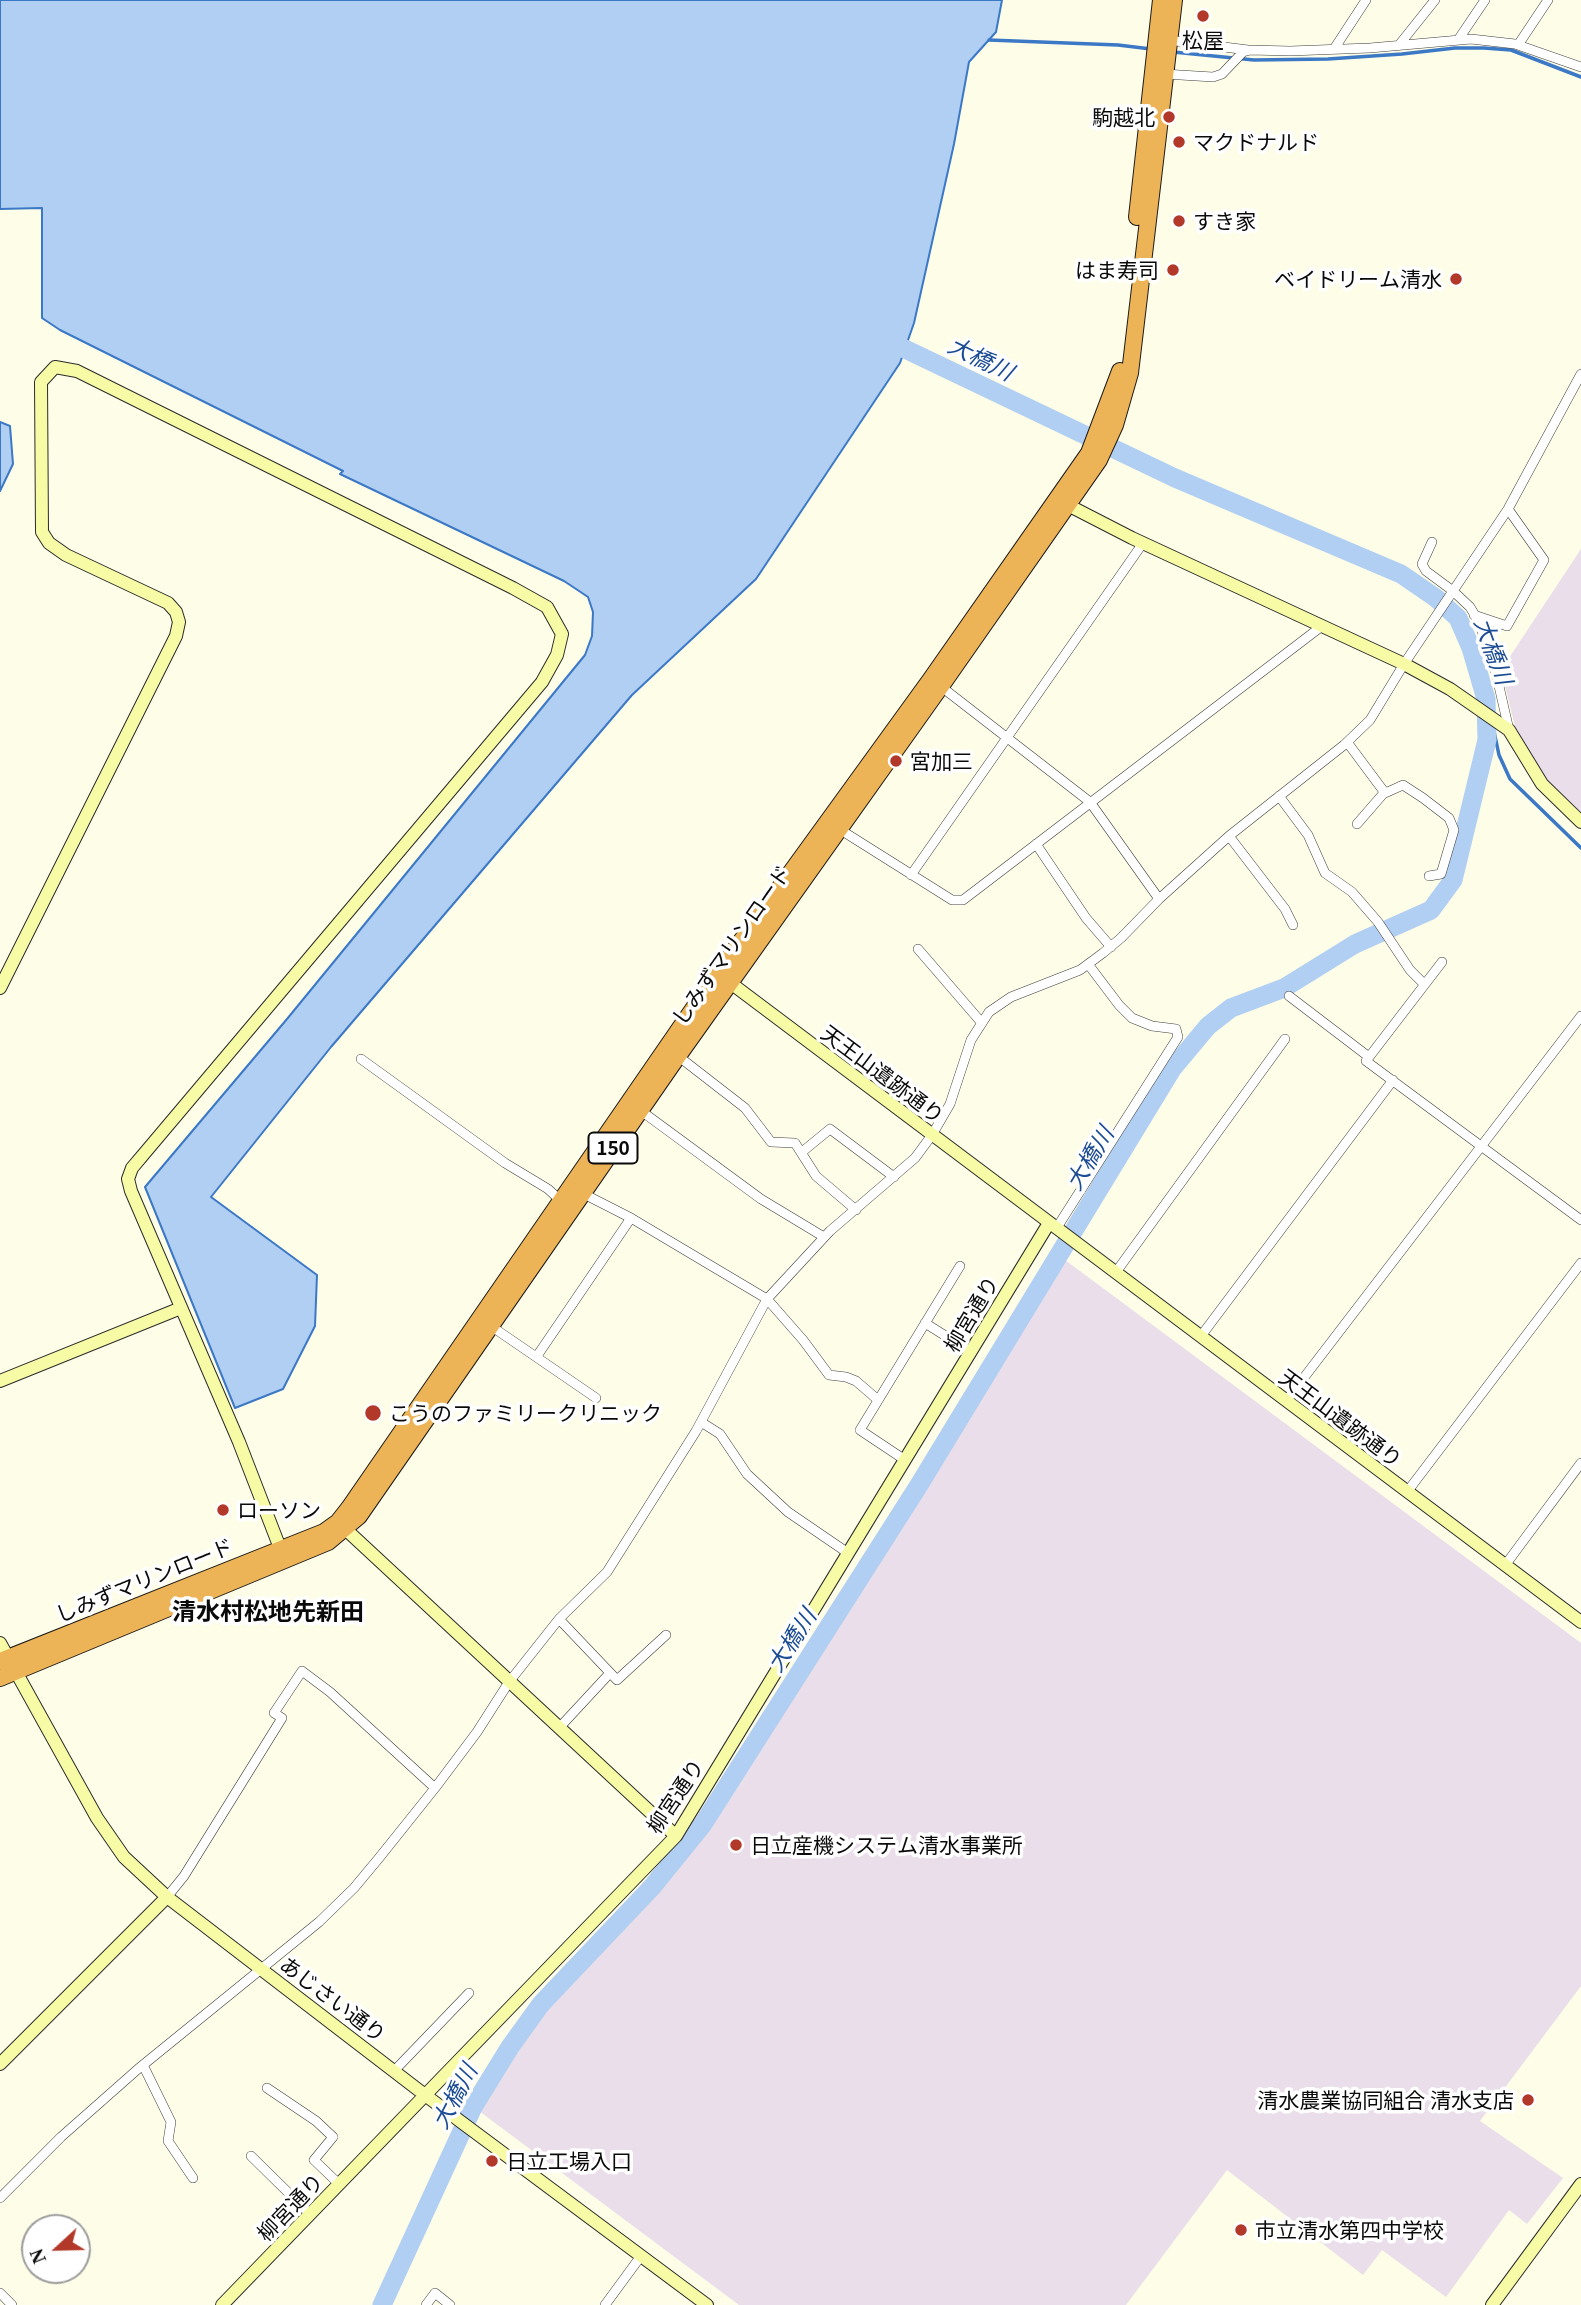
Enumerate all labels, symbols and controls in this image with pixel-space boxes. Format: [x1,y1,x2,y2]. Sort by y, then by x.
marker: 松屋 [1195,8,1211,24]
place label: 松屋 [1182,27,1224,53]
place label: 駒越北 [1092,104,1155,130]
marker: 駒越北 [1161,109,1177,125]
place label: マクドナルド [1193,129,1319,155]
marker: マクドナルド [1171,134,1187,150]
place label: すき家 [1193,208,1256,234]
marker: すき家 [1171,213,1187,229]
place label: はま寿司 [1075,257,1159,283]
marker: はま寿司 [1165,262,1181,278]
place label: ベイドリーム清水 [1274,266,1442,292]
marker: ベイドリーム清水 [1448,271,1464,287]
water label: 大橋川 [944,330,1018,386]
water label: 大橋川 [1469,614,1519,688]
place label: 宮加三 [910,748,973,774]
marker: 宮加三 [888,753,904,769]
street label: しみずマリンロード [666,860,796,1030]
street label: 天王山遺跡通り [817,1020,949,1128]
water label: 大橋川 [1059,1121,1119,1195]
road number: 150 [588,1132,638,1164]
street label: 柳宮通り [939,1272,1003,1356]
street label: 天王山遺跡通り [1275,1364,1407,1472]
place label: こうのファミリークリニック [389,1400,662,1426]
marker: こうのファミリークリニック [363,1403,383,1423]
place label: ローソン [237,1497,321,1523]
marker: ローソン [215,1502,231,1518]
street label: しみずマリンロード [52,1533,236,1627]
district label: 清水村松地先新田 [172,1597,364,1625]
water label: 大橋川 [761,1604,821,1676]
street label: 柳宮通り [641,1754,709,1838]
place label: 日立産機システム清水事業所 [750,1832,1023,1858]
marker: 日立産機システム清水事業所 [728,1837,744,1853]
street label: あじさい通り [275,1951,391,2047]
water label: 大橋川 [426,2059,482,2133]
place label: 清水農業協同組合 清水支店 [1257,2087,1514,2113]
marker: 清水農業協同組合 清水支店 [1520,2092,1536,2108]
place label: 日立工場入口 [506,2148,632,2174]
marker: 日立工場入口 [484,2153,500,2169]
street label: 柳宮通り [252,2168,328,2246]
north arrow [21,2214,91,2284]
place label: 市立清水第四中学校 [1255,2217,1444,2243]
marker: 市立清水第四中学校 [1233,2222,1249,2238]
text: N [26,2246,50,2267]

